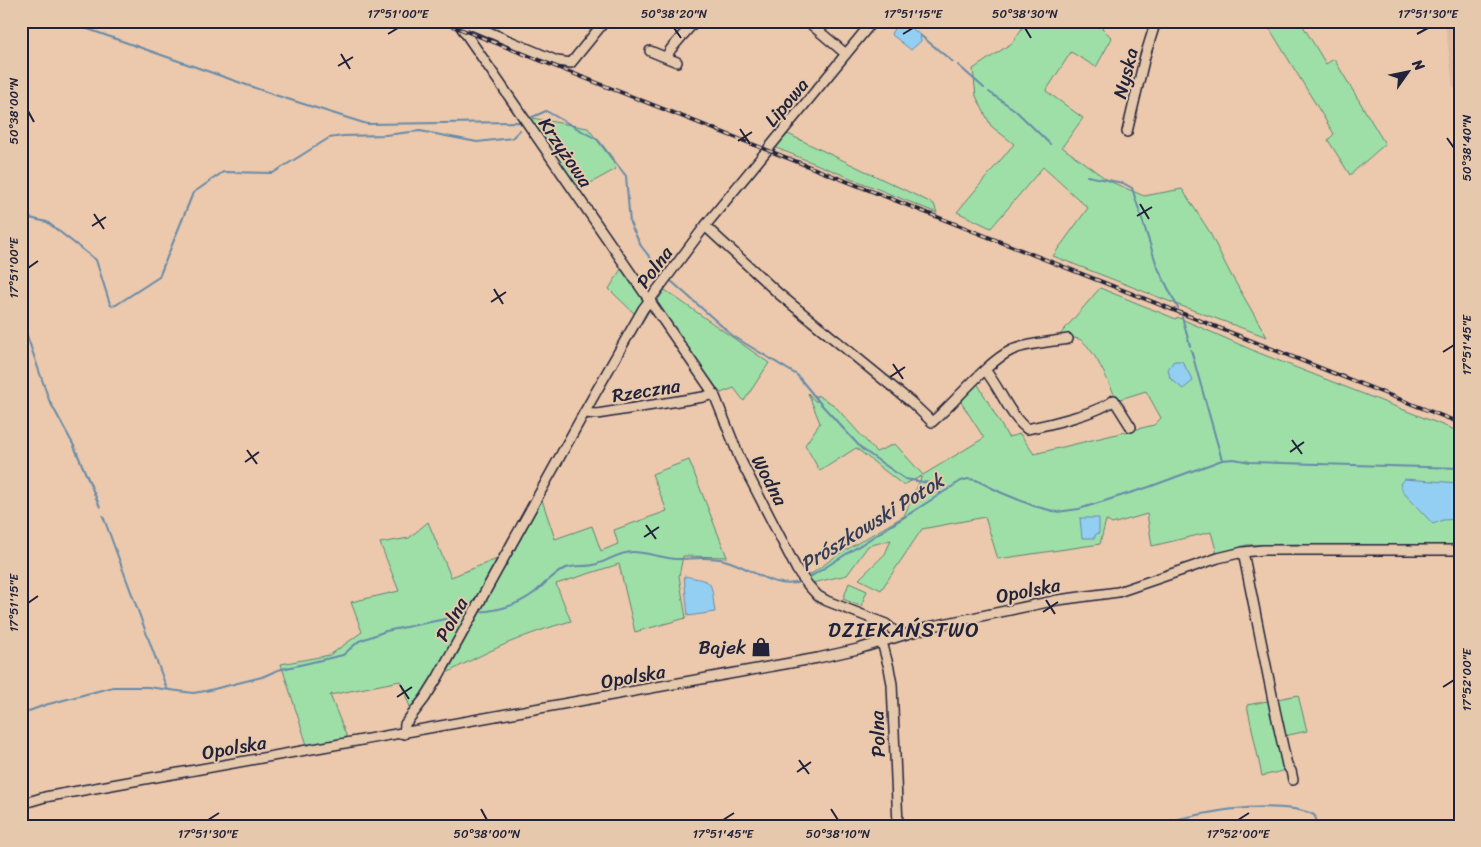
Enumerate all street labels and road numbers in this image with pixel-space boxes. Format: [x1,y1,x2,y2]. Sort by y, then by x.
street label: Nyska [1103,44,1148,102]
street label: Lipowa [756,70,817,135]
street label: Krzyżowa [530,110,602,195]
street label: Polna [627,238,682,296]
street label: Rzeczna [610,369,683,412]
street label: Wodna [742,449,797,512]
street label: Opolska [993,568,1064,613]
street label: Polna [426,591,477,648]
street label: Opolska [598,655,668,698]
street label: Polna [860,710,895,758]
street label: Opolska [199,726,269,769]

